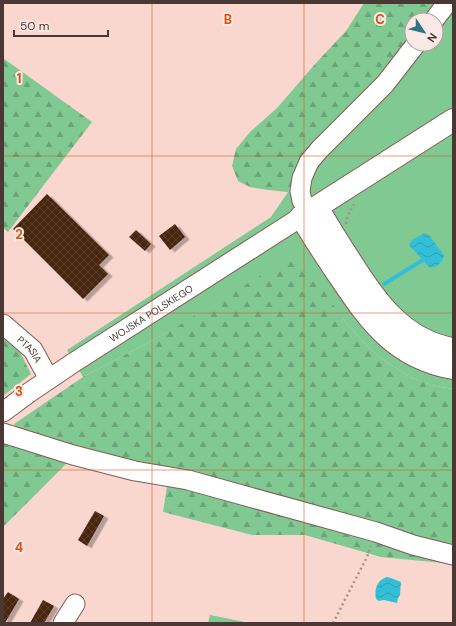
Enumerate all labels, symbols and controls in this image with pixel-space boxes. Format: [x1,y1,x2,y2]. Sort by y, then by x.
text: B [224,11,232,28]
text: C [375,11,385,28]
scale bar [14,12,108,38]
north arrow [404,12,444,52]
text: 50 m [20,18,49,34]
text: N [424,30,440,45]
text: 1 [17,70,21,87]
text: 2 [15,226,23,243]
street label: WOJSKA POLSKIEGO [107,282,196,345]
street label: PTASIA [14,333,45,365]
text: 3 [15,383,23,400]
text: 4 [15,539,23,556]

